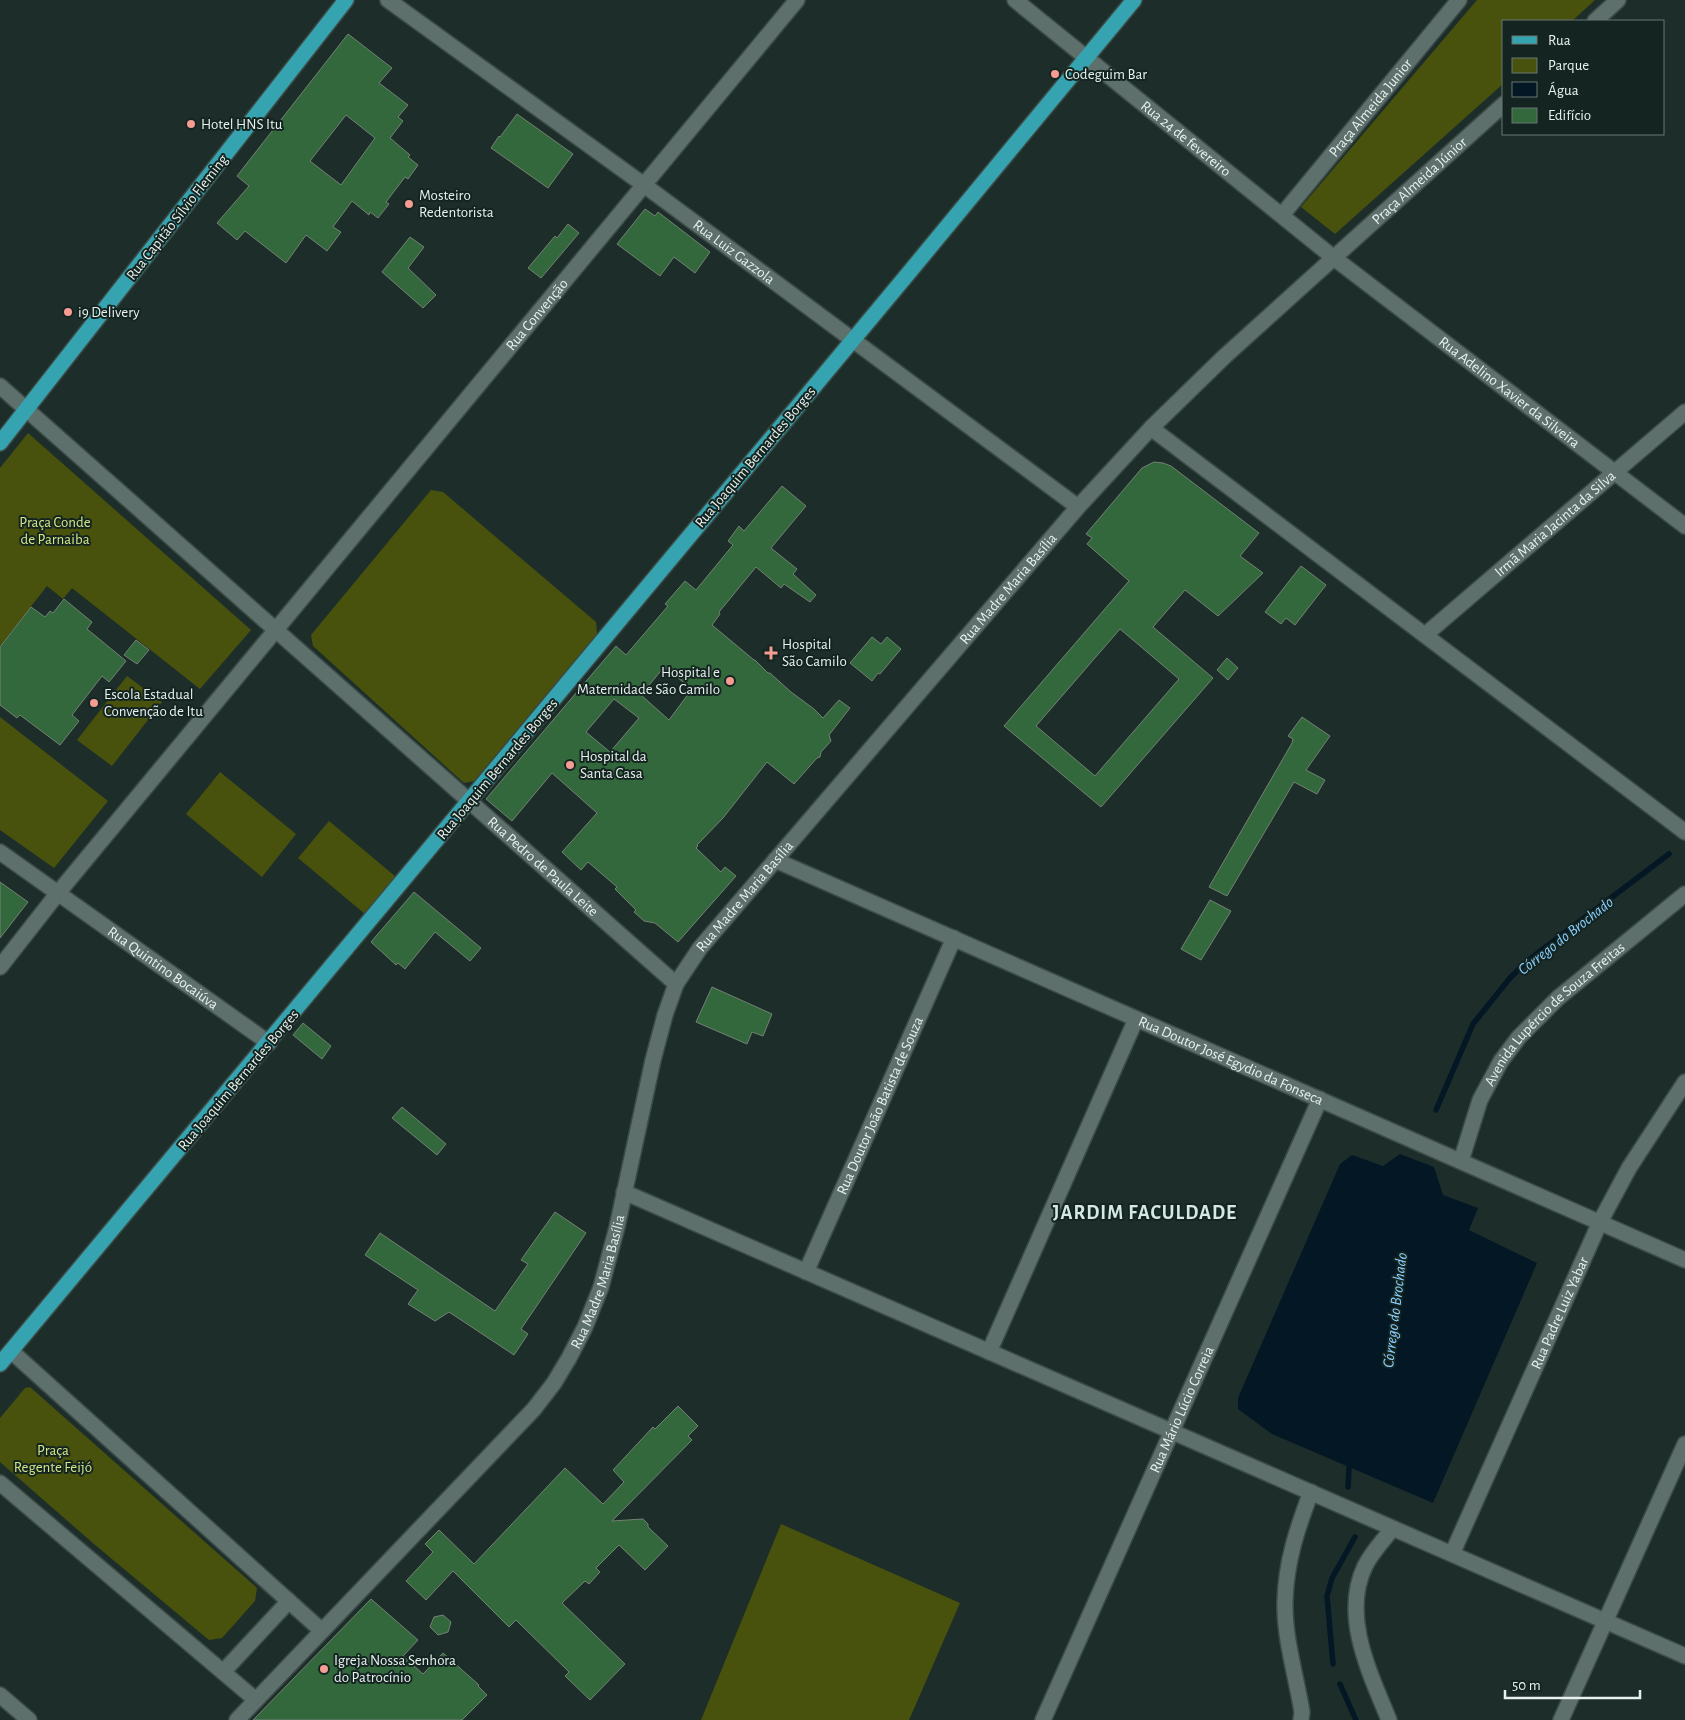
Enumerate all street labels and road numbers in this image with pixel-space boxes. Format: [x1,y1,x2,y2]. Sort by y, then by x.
street label: Praça Almeida Junior [1326,56,1415,160]
street label: Rua 24 de fevereiro [1138,98,1234,179]
street label: Praça Almeida Júnior [1369,134,1470,227]
street label: Rua Capitão Sílvio Fleming [124,151,231,283]
street label: Rua Luiz Gazzola [690,217,777,287]
street label: Rua Convenção [503,276,571,353]
street label: Rua Adelino Xavier da Silveira [1436,334,1582,451]
street label: Rua Joaquim Bernardes Borges [692,384,819,531]
street label: Irmã Maria Jacinta da Silva [1492,468,1618,580]
street label: Rua Madre Maria Basília [957,531,1060,647]
street label: Rua Joaquim Bernardes Borges [434,696,561,843]
street label: Rua Pedro de Paula Leite [484,814,601,919]
street label: Rua Madre Maria Basília [693,838,796,955]
street label: Rua Quintino Bocaiúva [105,924,221,1013]
street label: Avenida Lupércio de Souza Freitas [1482,940,1628,1089]
street label: Rua Joaquim Bernardes Borges [175,1007,302,1154]
street label: Rua Doutor José Egydio da Fonseca [1136,1014,1325,1108]
street label: Rua Doutor João Batista de Souza [834,1015,926,1197]
street label: Rua Madre Maria Basília [568,1213,627,1351]
street label: Rua Padre Luiz Yabar [1528,1255,1591,1371]
street label: Rua Mário Lúcio Correia [1147,1344,1217,1475]

